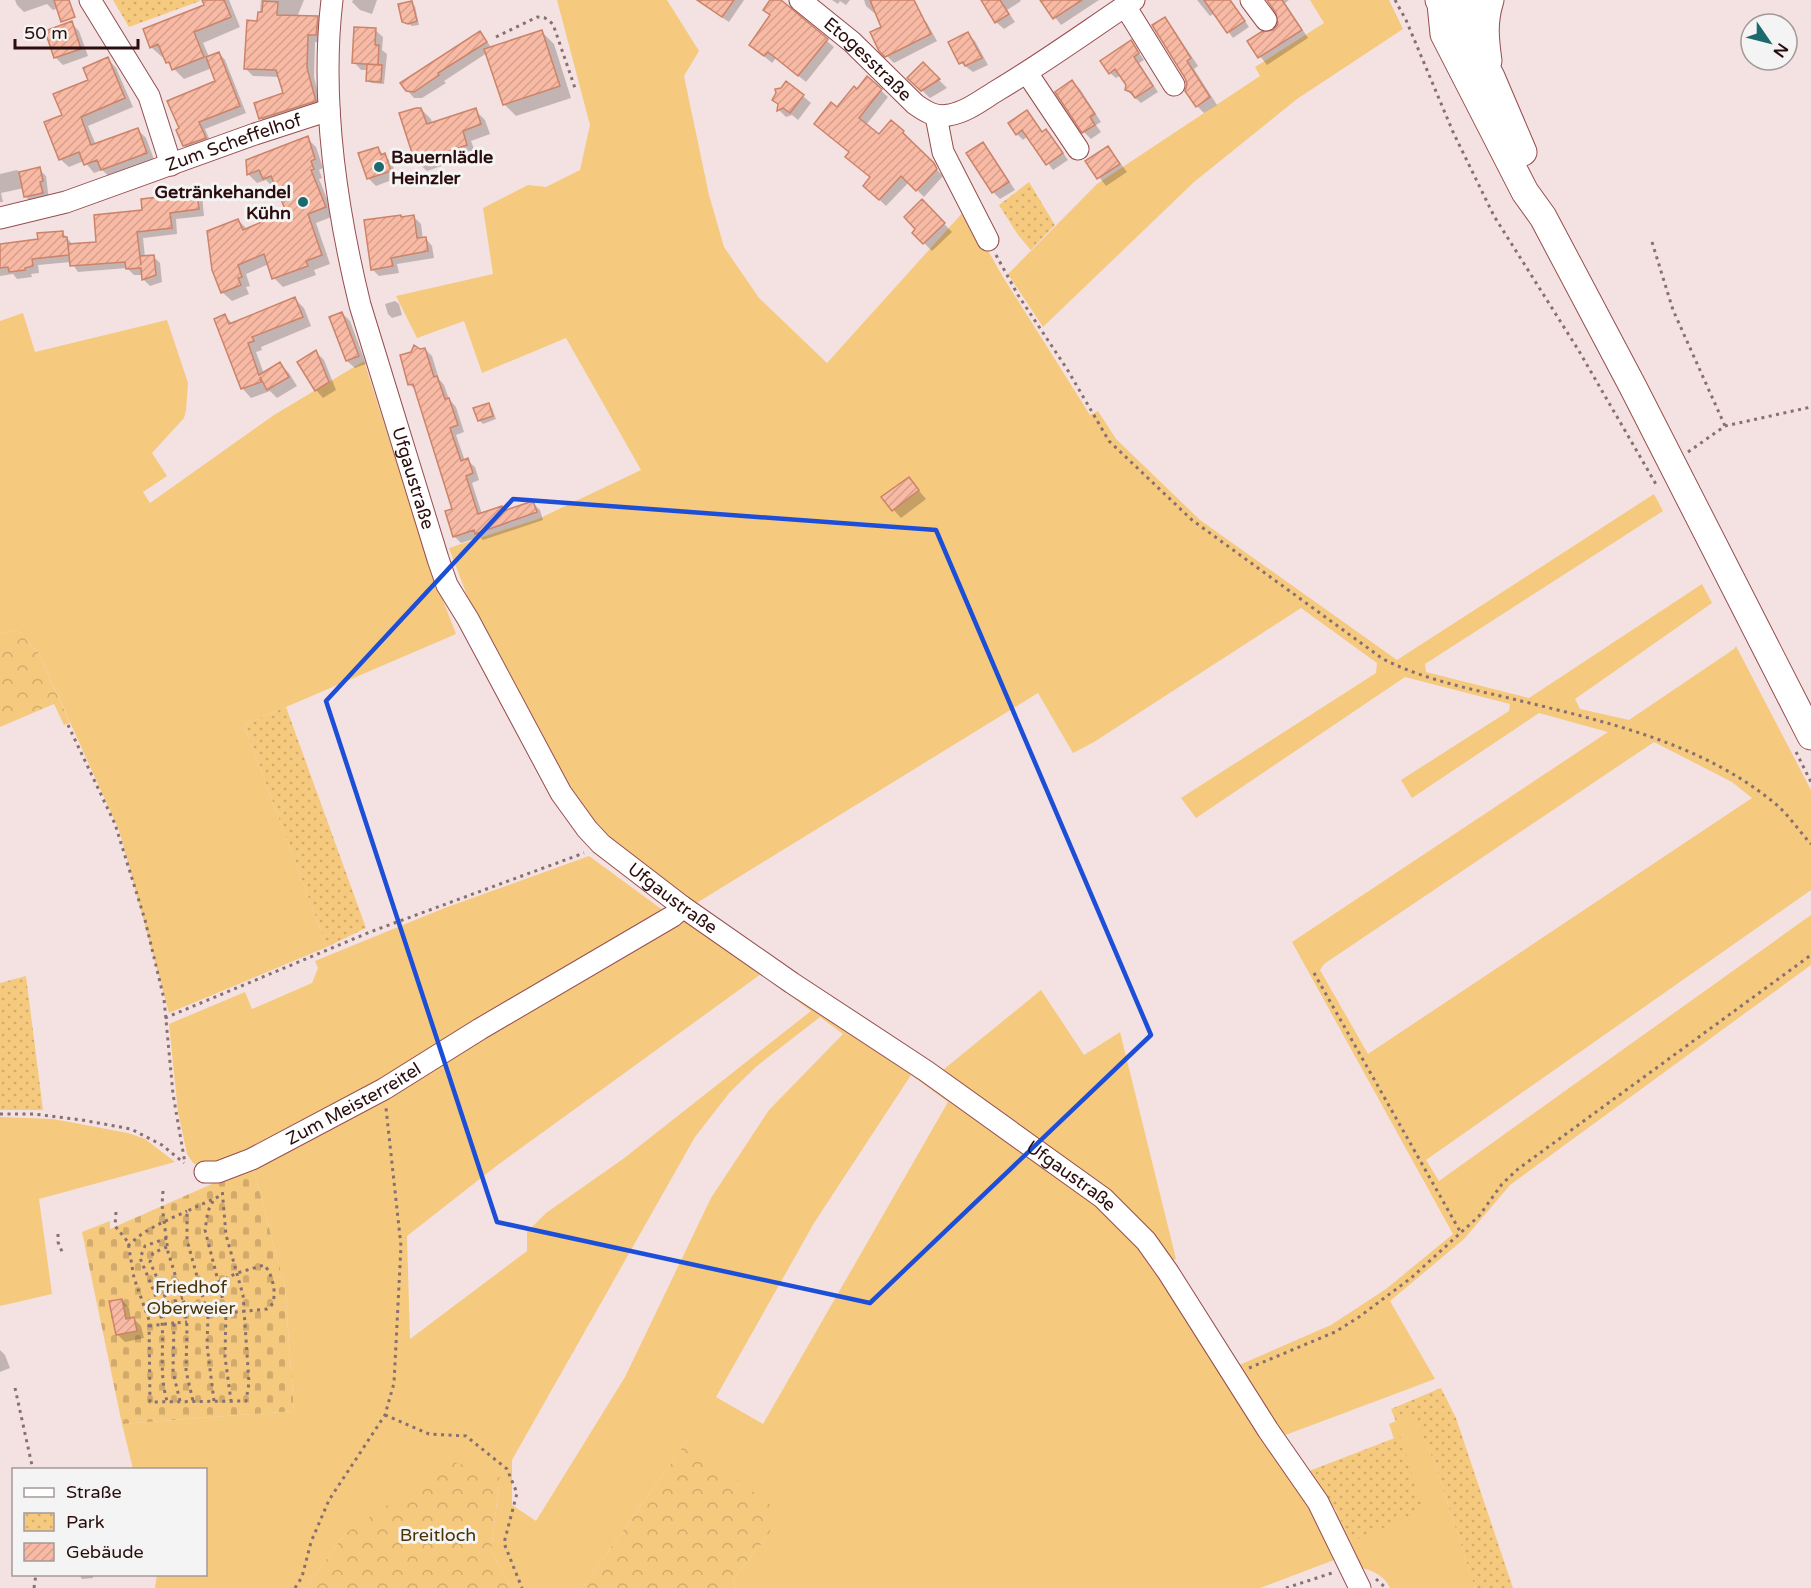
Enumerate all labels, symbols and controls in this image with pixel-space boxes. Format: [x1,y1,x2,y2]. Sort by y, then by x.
scale bar [15,12,138,50]
north arrow [1739,12,1799,72]
street label: Etogesstraße [819,13,916,106]
text: 50 m [24,22,68,44]
text: N [1769,39,1792,61]
street label: Zum Scheffelhof [163,109,305,176]
place label: Bauernlädle Heinzler [391,146,493,189]
marker: Bauernlädle Heinzler [372,160,386,174]
place label: Getränkehandel Kühn [154,181,291,224]
marker: Getränkehandel Kühn [296,195,310,209]
street label: Ufgaustraße [387,424,439,532]
street label: Ufgaustraße [623,858,721,938]
street label: Zum Meisterreitel [282,1058,425,1150]
street label: Ufgaustraße [1022,1136,1121,1216]
park label: Friedhof Oberweier [147,1276,235,1319]
legend [12,1468,207,1576]
text: Straße [66,1481,122,1503]
text: Park [66,1511,105,1533]
park label: Breitloch [400,1524,476,1546]
text: Gebäude [66,1541,144,1563]

